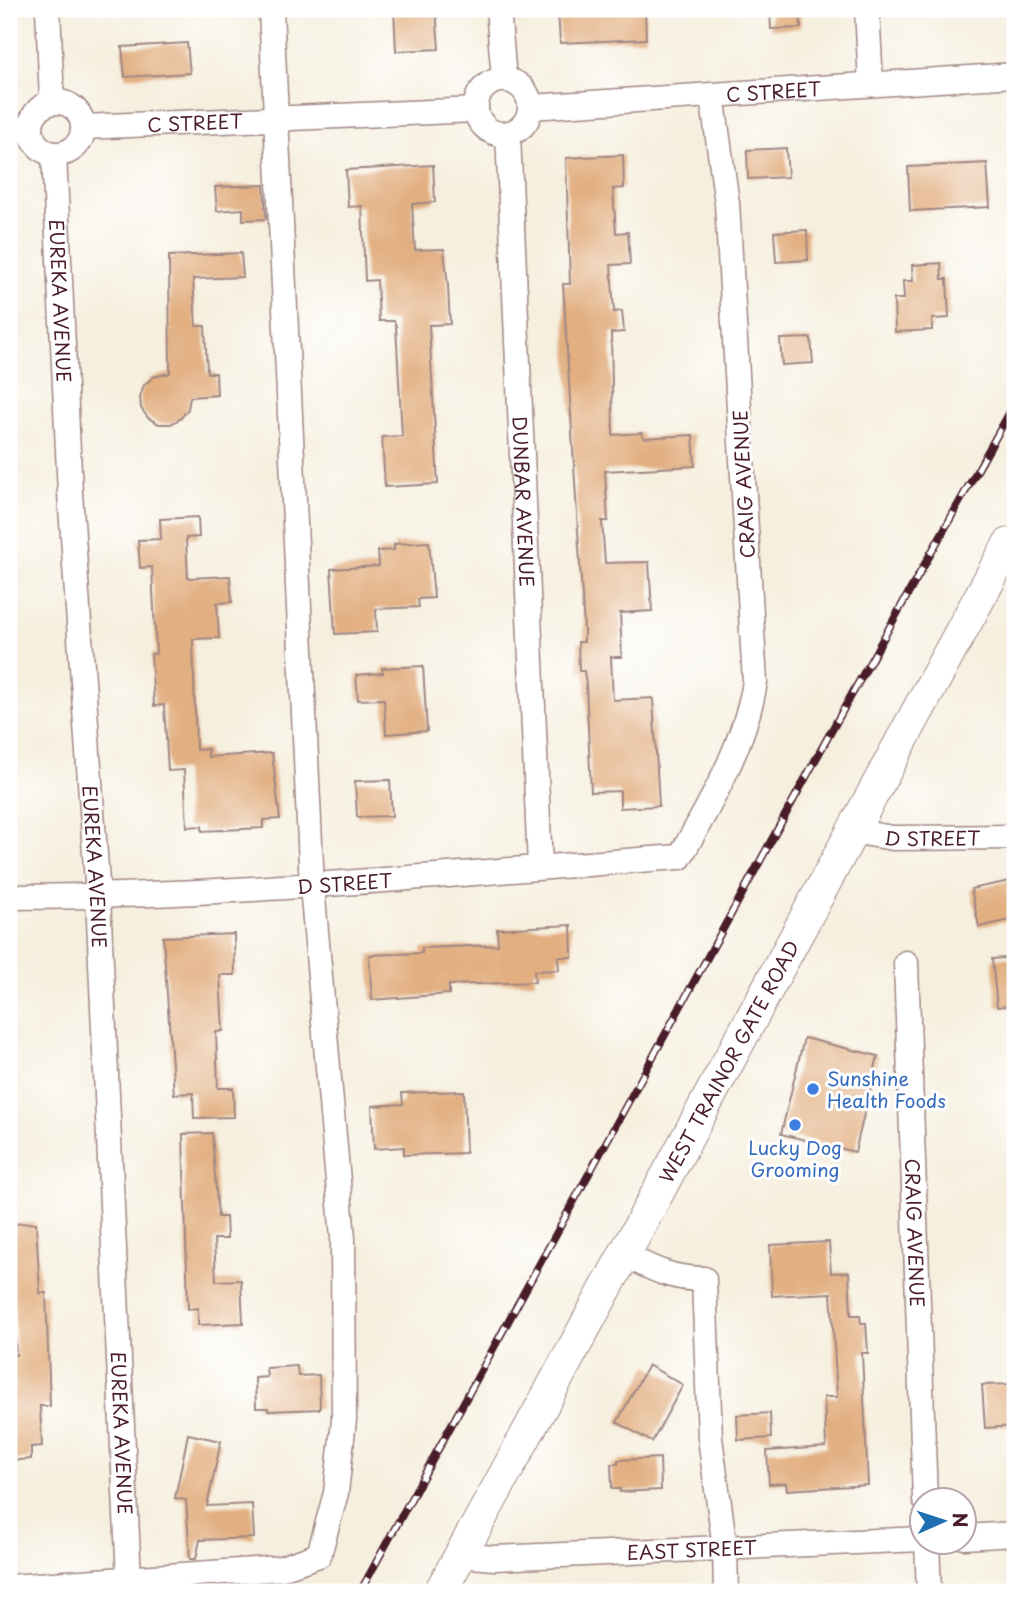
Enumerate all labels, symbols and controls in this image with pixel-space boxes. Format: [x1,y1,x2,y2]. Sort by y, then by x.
street label: C STREET [725,74,822,108]
street label: C STREET [147,106,243,138]
street label: EUREKA AVENUE [43,219,79,383]
street label: CRAIG AVENUE [725,409,761,559]
street label: DUNBAR AVENUE [506,416,542,588]
street label: EUREKA AVENUE [76,784,114,949]
street label: D STREET [883,823,980,853]
street label: D STREET [296,866,393,900]
street label: WEST TRAINOR GATE ROAD [652,935,805,1188]
place label: Sunshine Health Foods [827,1064,946,1114]
marker: Sunshine Health Foods [805,1081,821,1097]
marker: Lucky Dog Grooming [787,1117,803,1133]
place label: Lucky Dog Grooming [748,1133,842,1183]
street label: CRAIG AVENUE [899,1158,932,1308]
street label: EUREKA AVENUE [105,1351,140,1515]
north arrow [908,1486,978,1556]
text: N [947,1512,975,1528]
street label: EAST STREET [626,1532,758,1566]

